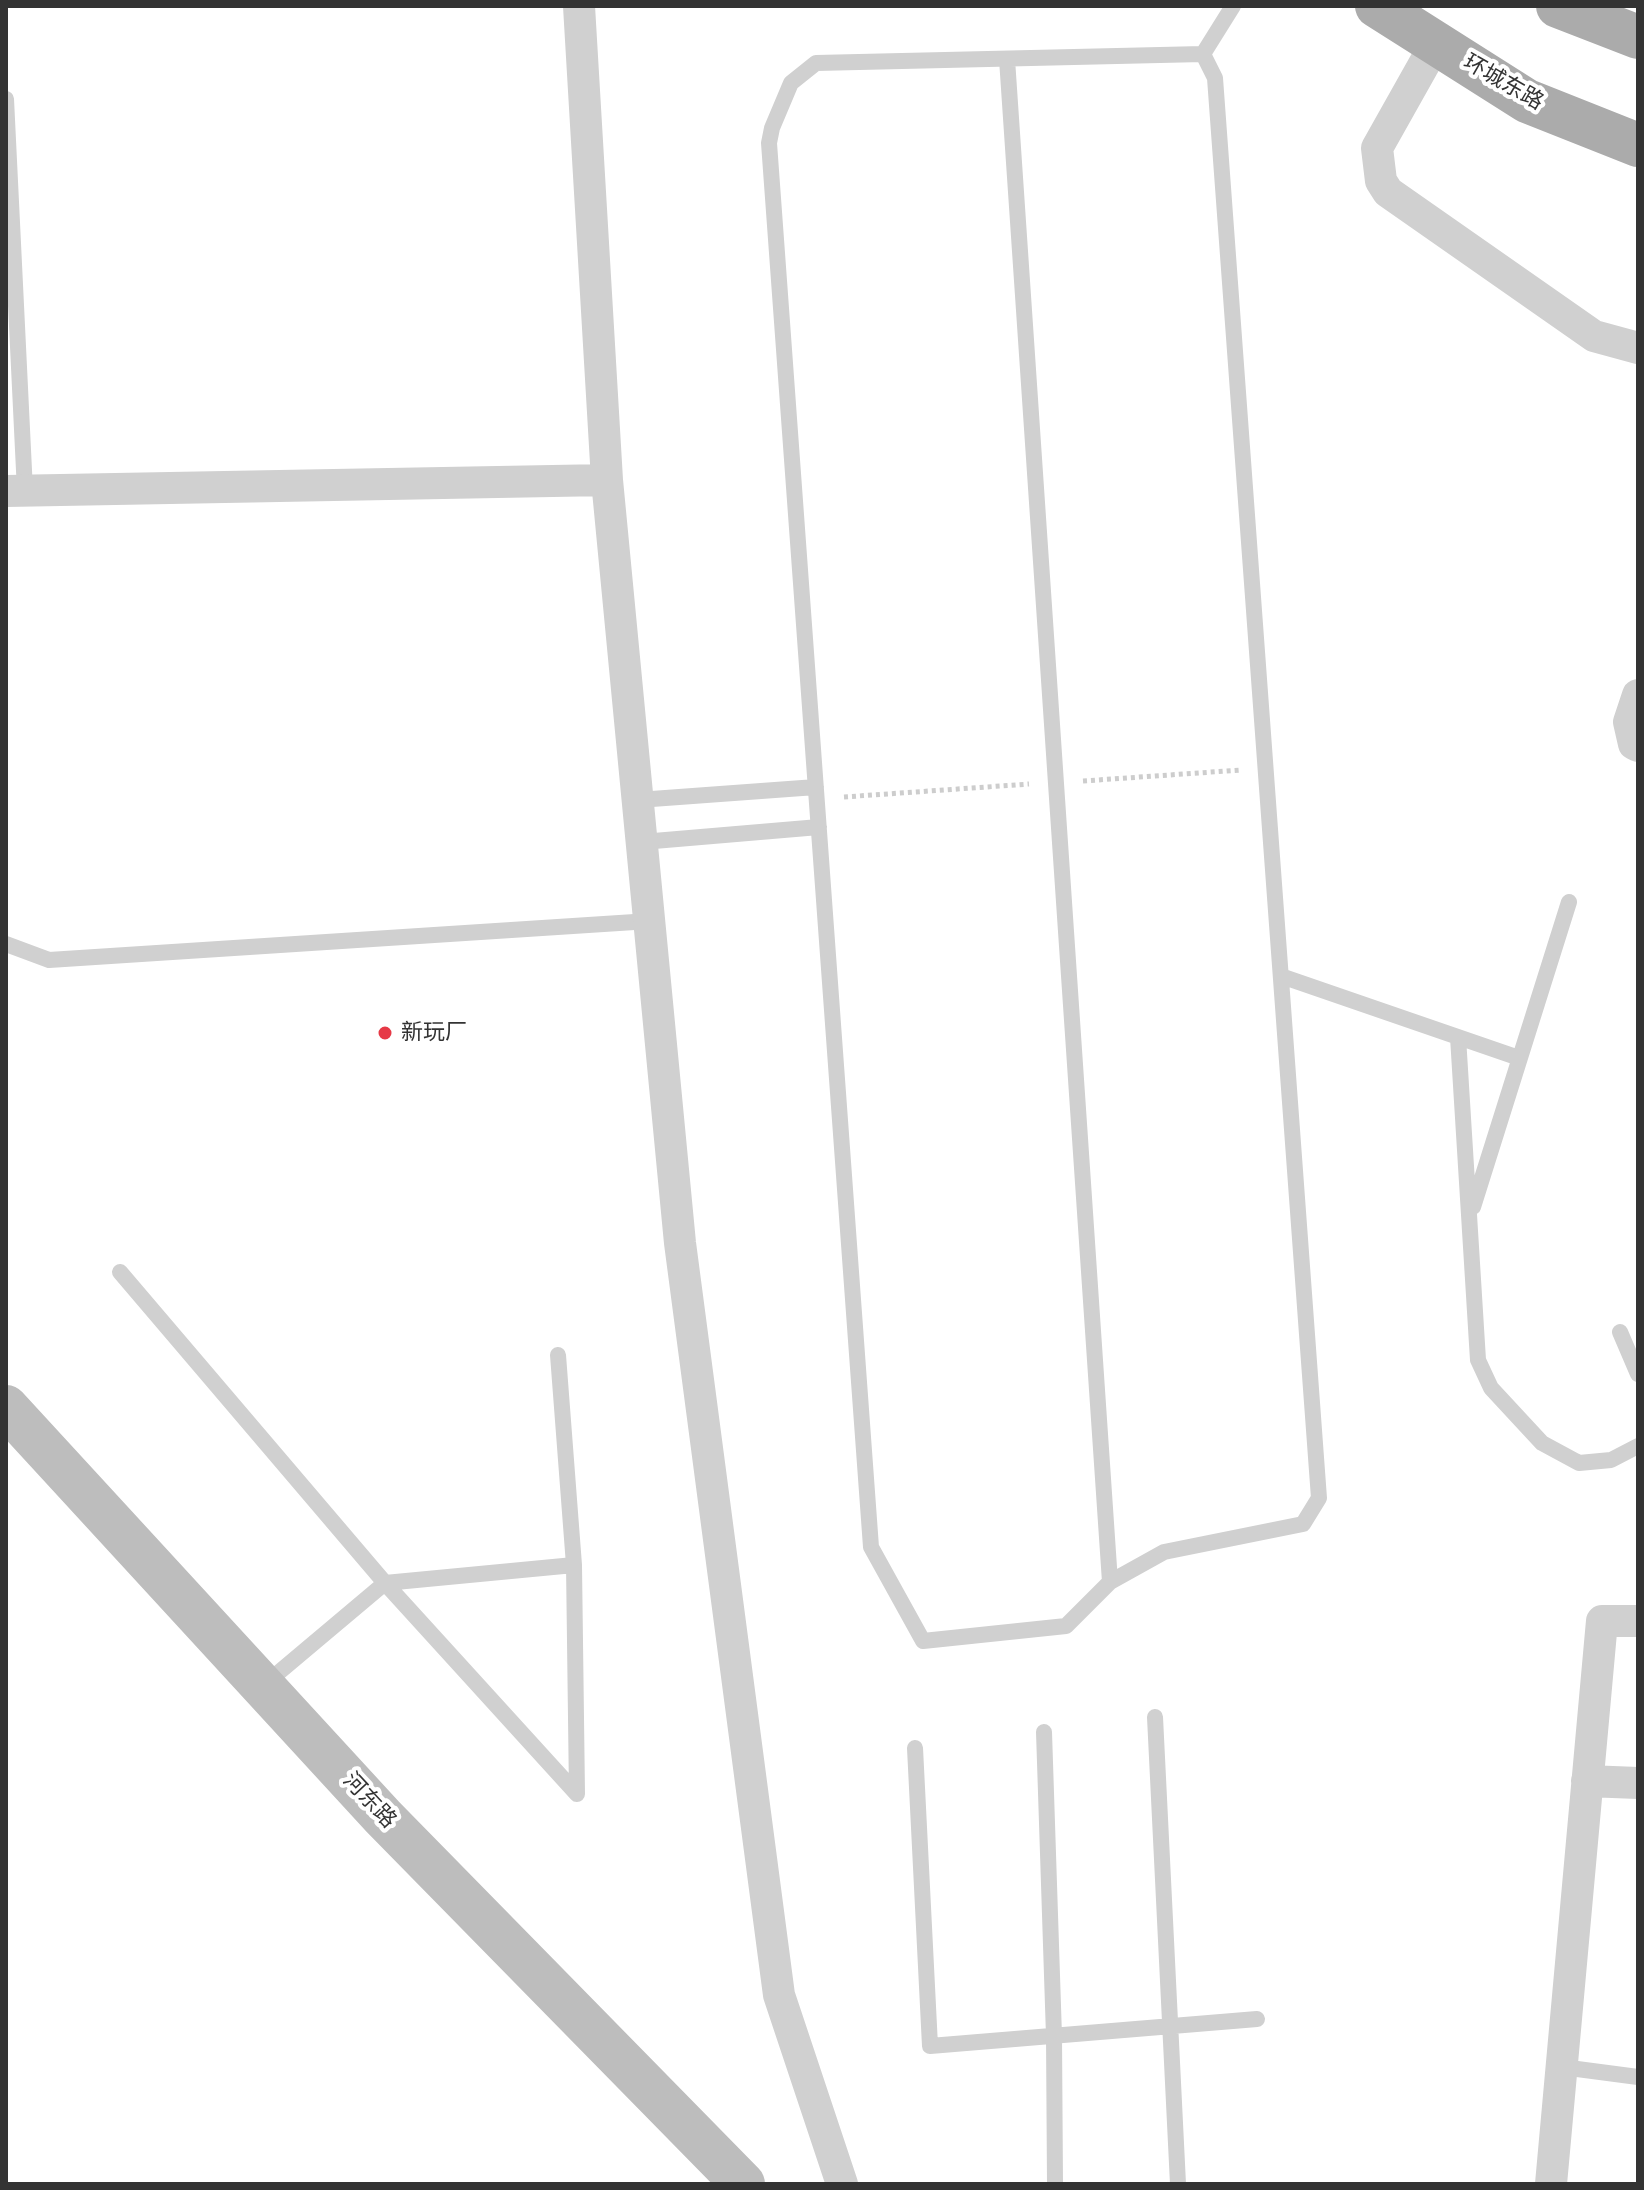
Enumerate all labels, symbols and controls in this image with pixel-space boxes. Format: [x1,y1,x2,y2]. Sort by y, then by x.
street label: 环城东路 [1458,50,1548,116]
place label: 新玩厂 [401,1020,467,1046]
marker: 新玩厂 [376,1024,394,1042]
street label: 河东路 [337,1768,401,1834]

